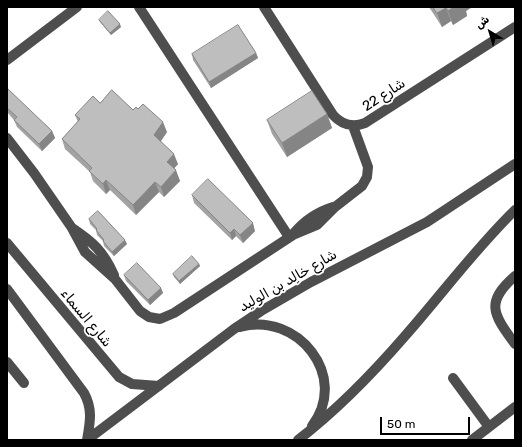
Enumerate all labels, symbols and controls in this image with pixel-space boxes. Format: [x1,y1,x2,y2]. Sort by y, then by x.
north arrow [470,12,510,52]
text: ش [473,13,492,32]
street label: شارع 22 [359,75,409,115]
street label: شارع خالِد بن الوليد [236,246,340,316]
street label: شارع السماء [57,285,115,351]
scale bar [382,409,472,435]
text: 50 m [387,417,415,431]

